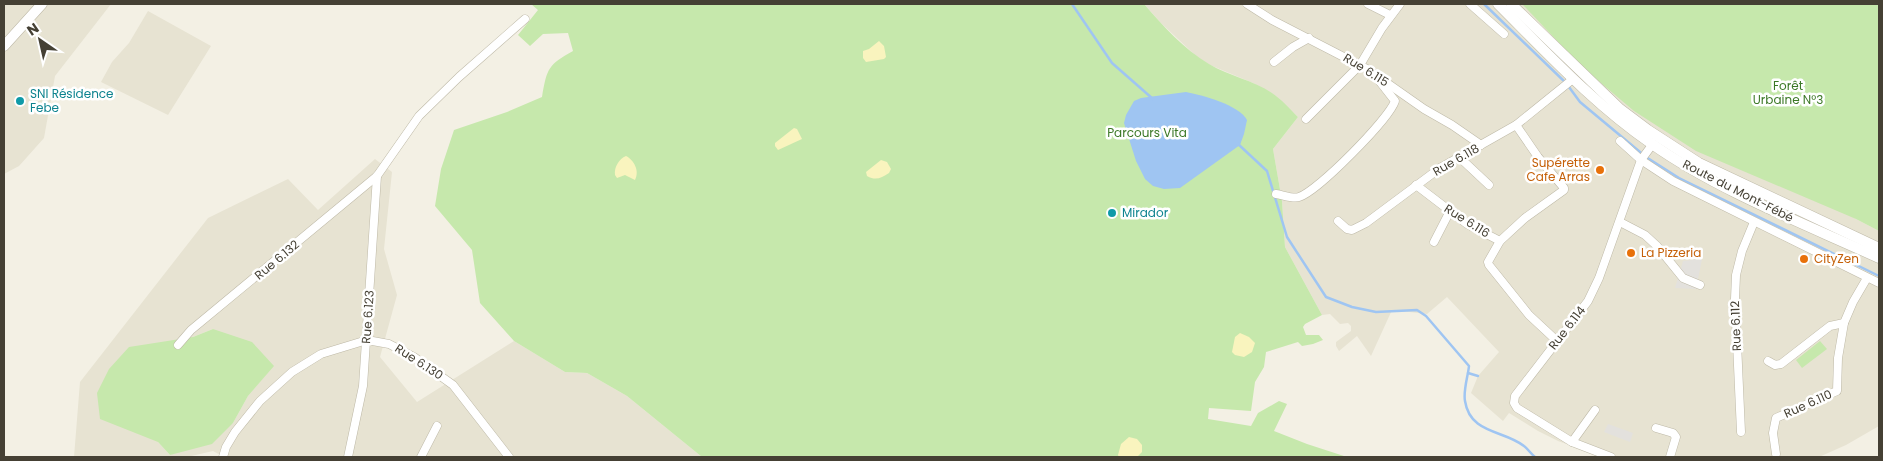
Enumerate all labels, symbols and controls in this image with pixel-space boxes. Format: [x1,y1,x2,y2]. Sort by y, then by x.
north arrow [15,15,65,65]
text: N [23,18,43,40]
street label: Rue 6.115 [1340,49,1392,90]
park label: Forêt Urbaine N°3 [1753,77,1823,108]
place label: SNI Résidence Febe [30,85,114,116]
marker: SNI Résidence Febe [14,95,26,107]
park label: Parcours Vita [1107,124,1187,141]
street label: Rue 6.118 [1429,139,1482,180]
place label: Supérette Cafe Arras [1527,154,1590,185]
street label: Route du Mont-Fébé [1680,155,1797,226]
marker: Supérette Cafe Arras [1594,164,1606,176]
street label: Rue 6.116 [1441,200,1493,241]
place label: Mirador [1122,204,1169,221]
marker: Mirador [1106,207,1118,219]
street label: Rue 6.132 [251,236,303,283]
place label: La Pizzeria [1641,244,1701,261]
marker: La Pizzeria [1625,247,1637,259]
place label: CityZen [1814,250,1859,267]
marker: CityZen [1798,253,1810,265]
street label: Rue 6.123 [357,290,378,344]
street label: Rue 6.112 [1726,300,1745,351]
street label: Rue 6.114 [1544,302,1589,353]
street label: Rue 6.130 [392,340,447,383]
street label: Rue 6.110 [1781,385,1835,422]

